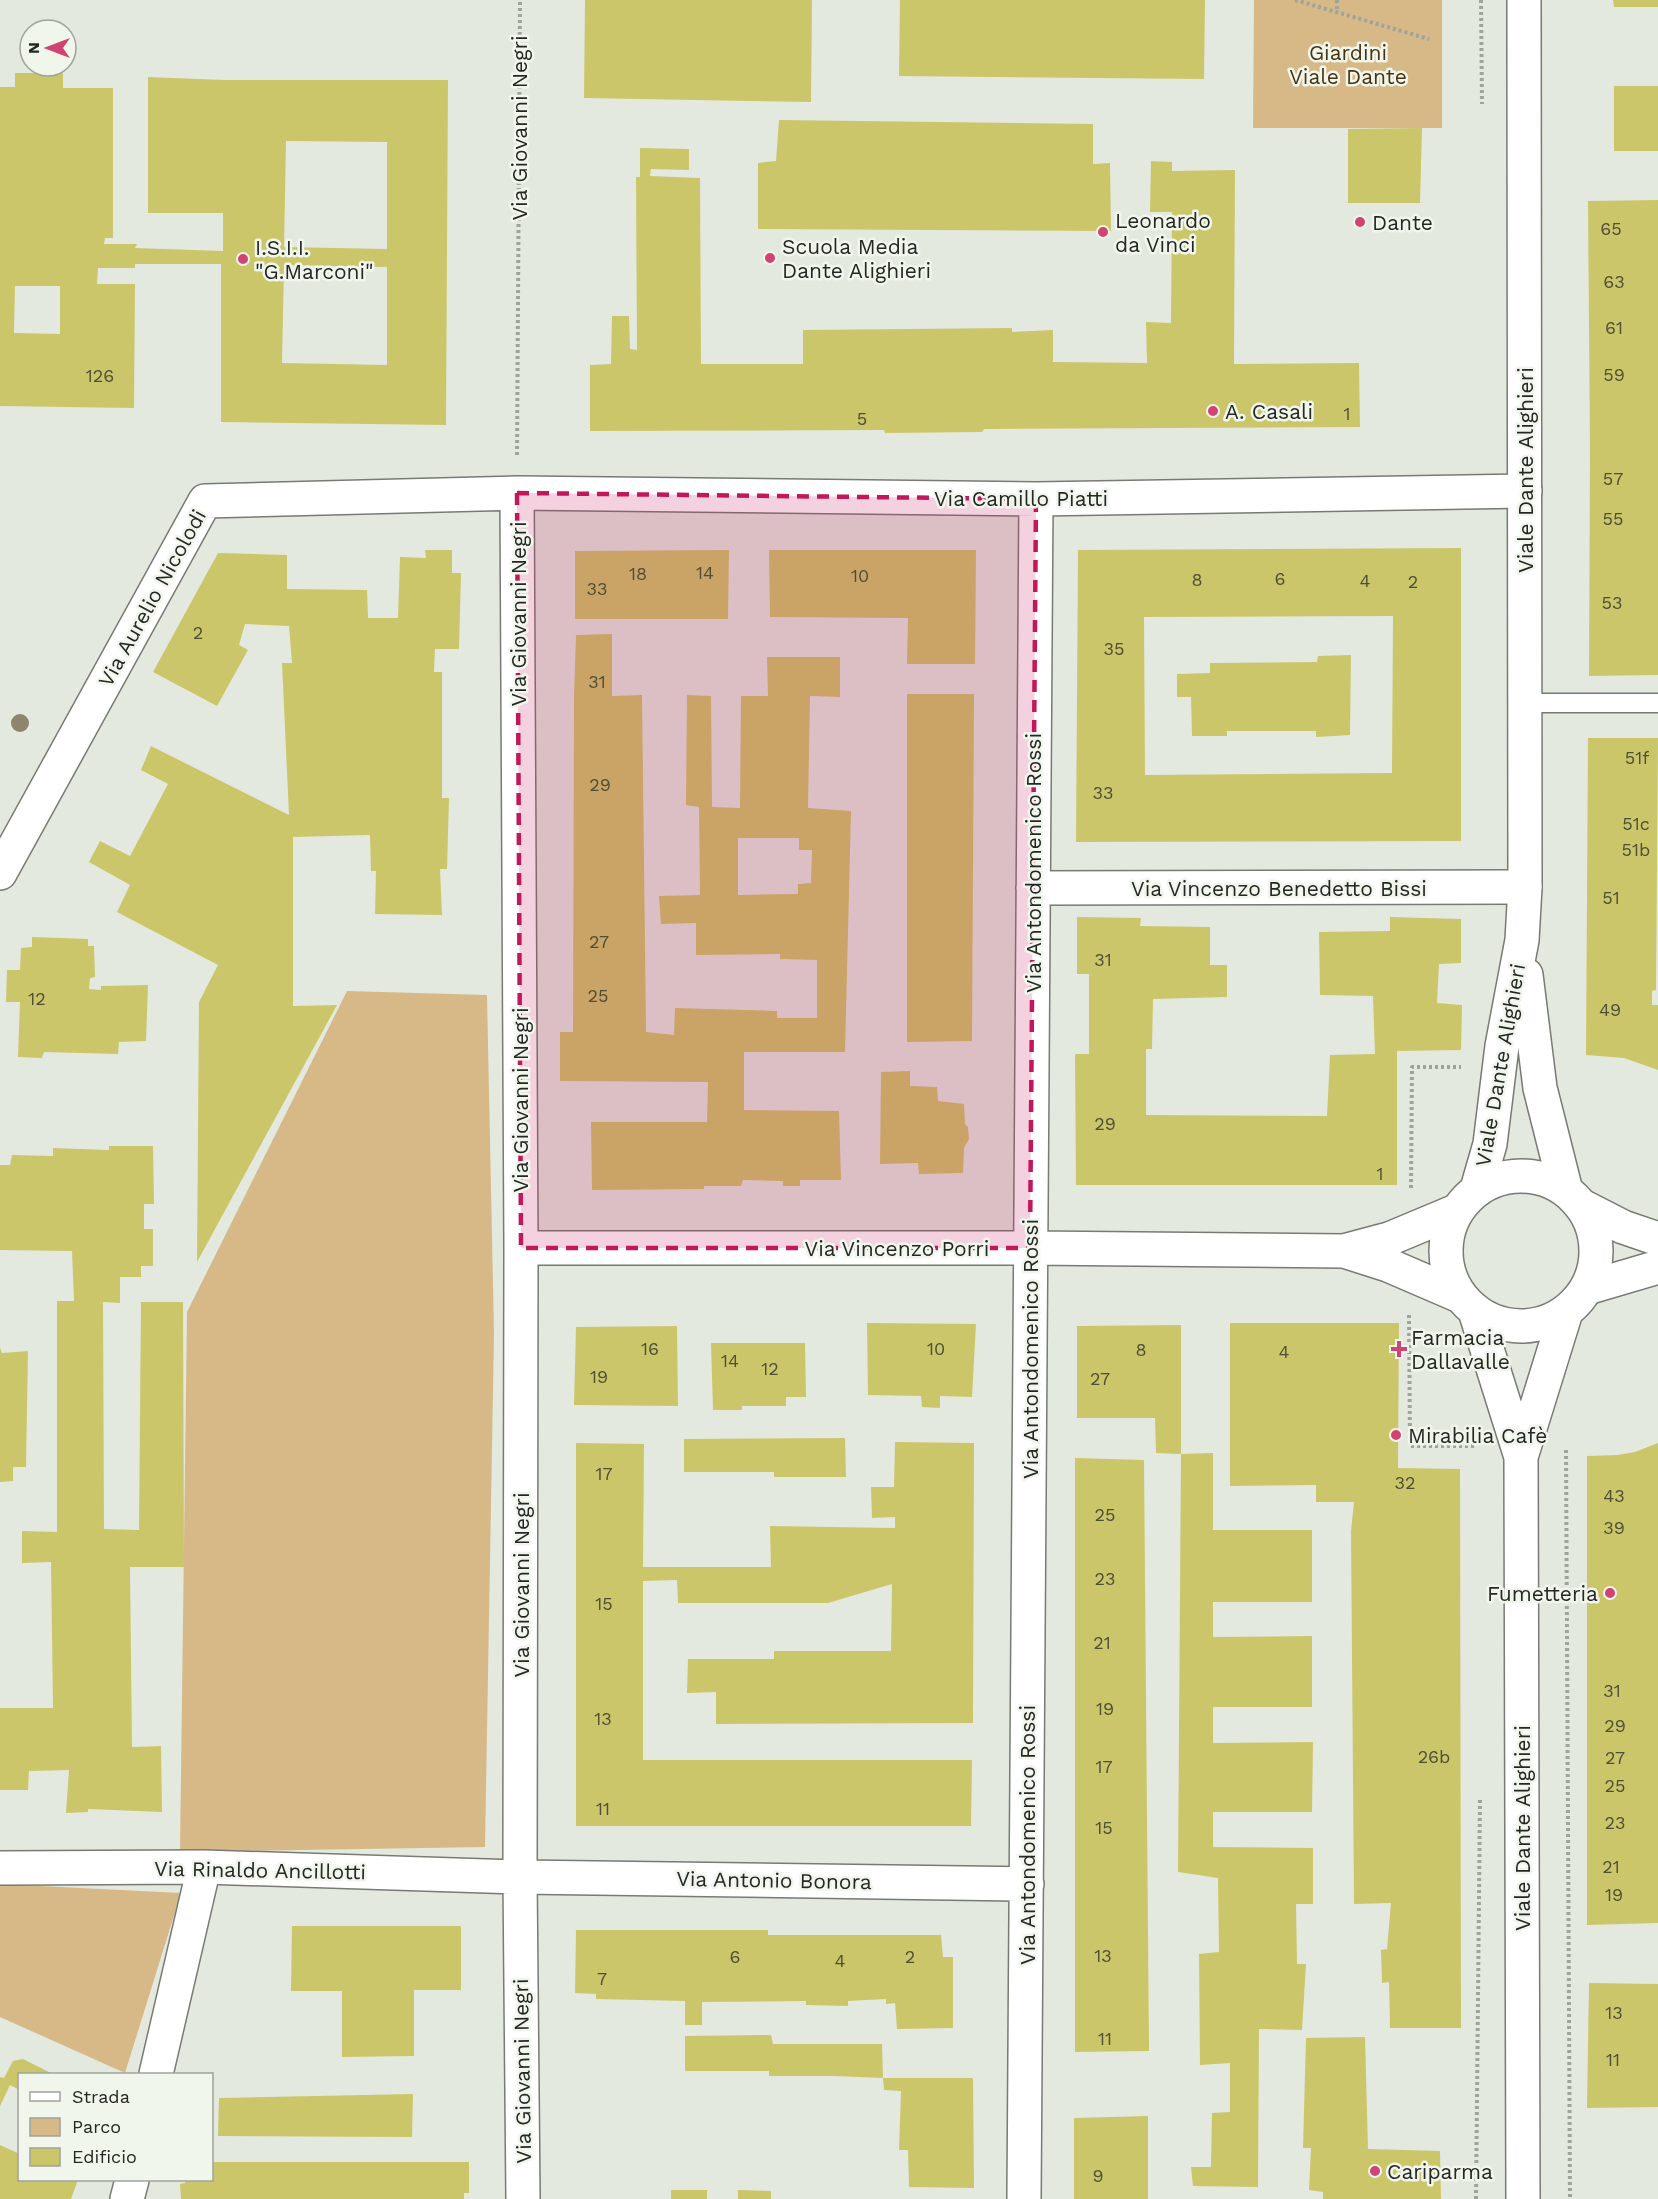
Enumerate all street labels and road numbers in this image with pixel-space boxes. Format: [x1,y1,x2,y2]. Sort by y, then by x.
street label: Via Giovanni Negri [507,35,532,221]
street label: Viale Dante Alighieri [1513,367,1538,573]
street label: Via Camillo Piatti [934,486,1108,511]
street label: Via Aurelio Nicolodi [93,505,211,691]
street label: Via Giovanni Negri [506,521,531,707]
street label: Via Antondomenico Rossi [1021,733,1046,993]
street label: Via Vincenzo Benedetto Bissi [1131,876,1427,901]
street label: Viale Dante Alighieri [1470,961,1530,1169]
street label: Via Giovanni Negri [508,1007,533,1193]
street label: Via Antondomenico Rossi [1018,1219,1043,1479]
street label: Via Vincenzo Porri [805,1236,989,1261]
street label: Via Giovanni Negri [509,1492,534,1678]
street label: Via Antondomenico Rossi [1015,1705,1040,1965]
street label: Viale Dante Alighieri [1510,1725,1535,1931]
street label: Via Rinaldo Ancillotti [154,1856,366,1884]
street label: Via Antonio Bonora [676,1866,872,1894]
street label: Via Giovanni Negri [508,1978,536,2164]

